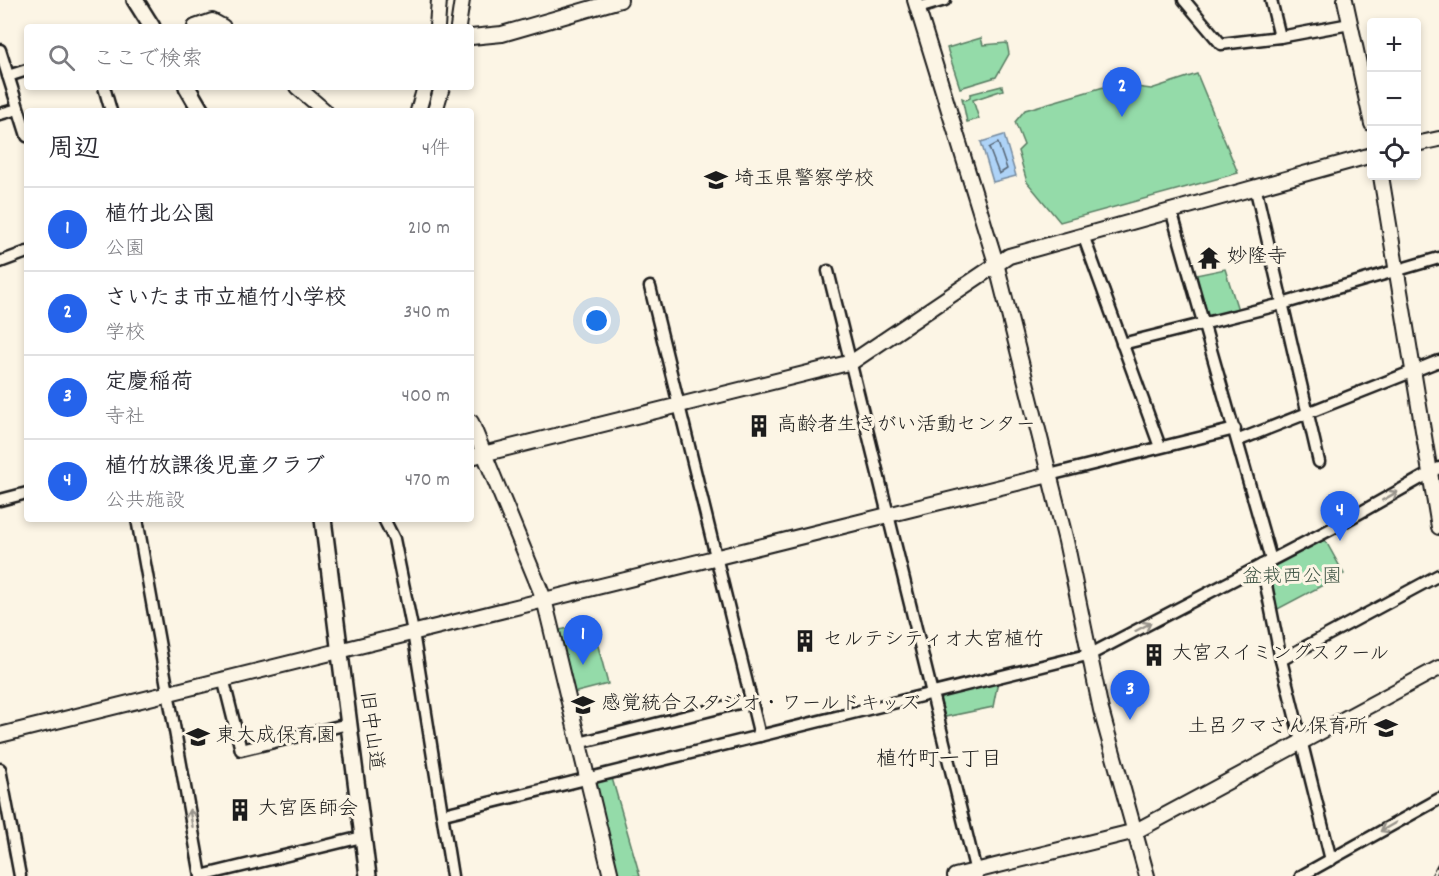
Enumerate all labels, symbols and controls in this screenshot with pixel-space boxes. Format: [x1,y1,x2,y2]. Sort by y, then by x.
map controls [1367,18,1421,180]
button: + [1367,18,1421,72]
search box [24,24,474,90]
icon: search [45,41,78,74]
text: ここで検索 [93,45,203,76]
pin: 2 [1102,68,1142,117]
button: − [1367,72,1421,126]
button: locate [1367,126,1421,180]
text: 周辺 [48,132,100,169]
text: 4件 [422,136,450,164]
place label: 埼玉県警察学校 [734,166,874,194]
school or university icon: 埼玉県警察学校 [703,167,729,193]
text: 植竹北公園 [105,200,215,231]
text: 1 [65,215,70,243]
text: 210 m [408,215,450,243]
text: 公園 [105,236,145,264]
place label: 妙隆寺 [1227,244,1287,272]
temple icon: 妙隆寺 [1196,245,1222,271]
text: さいたま市立植竹小学校 [105,284,347,315]
text: 2 [63,299,72,327]
text: 340 m [404,299,450,327]
your location [582,306,611,335]
text: 学校 [105,320,145,348]
text: 定慶稲荷 [105,368,193,399]
text: 3 [63,383,72,411]
text: 400 m [402,383,450,411]
text: 寺社 [105,404,145,432]
place label: 高齢者生きがい活動センター [777,412,1036,440]
building icon: 高齢者生きがい活動センター [746,413,772,439]
text: 植竹放課後児童クラブ [105,452,325,483]
text: 4 [63,467,72,495]
text: 470 m [405,467,450,495]
text: 公共施設 [105,488,185,516]
one-way arrow [1380,490,1398,501]
pin: 4 [1320,492,1360,541]
park label: 盆栽西公園 [1242,564,1342,592]
pin: 1 [564,616,602,665]
one-way arrow [1134,621,1152,632]
place label: セルテシティオ大宮植竹 [823,627,1044,655]
building icon: セルテシティオ大宮植竹 [792,628,818,654]
place label: 大宮スイミングスクール [1172,641,1390,669]
building icon: 大宮スイミングスクール [1141,642,1167,668]
pin: 3 [1110,670,1150,720]
street label: 旧中山道 [351,690,389,772]
place label: 感覚統合スタジオ・ワールドキッズ [601,691,920,719]
school or university icon: 感覚統合スタジオ・ワールドキッズ [570,692,596,718]
place label: 土呂クマさん保育所 [1188,714,1368,742]
school or university icon: 土呂クマさん保育所 [1373,715,1399,741]
place label: 東大成保育園 [216,723,336,751]
school or university icon: 東大成保育園 [185,724,211,750]
district label: 植竹町一丁目 [876,746,1002,776]
place label: 大宮医師会 [258,796,358,824]
building icon: 大宮医師会 [227,797,253,823]
one-way arrow [185,809,196,829]
one-way arrow [1380,821,1397,833]

